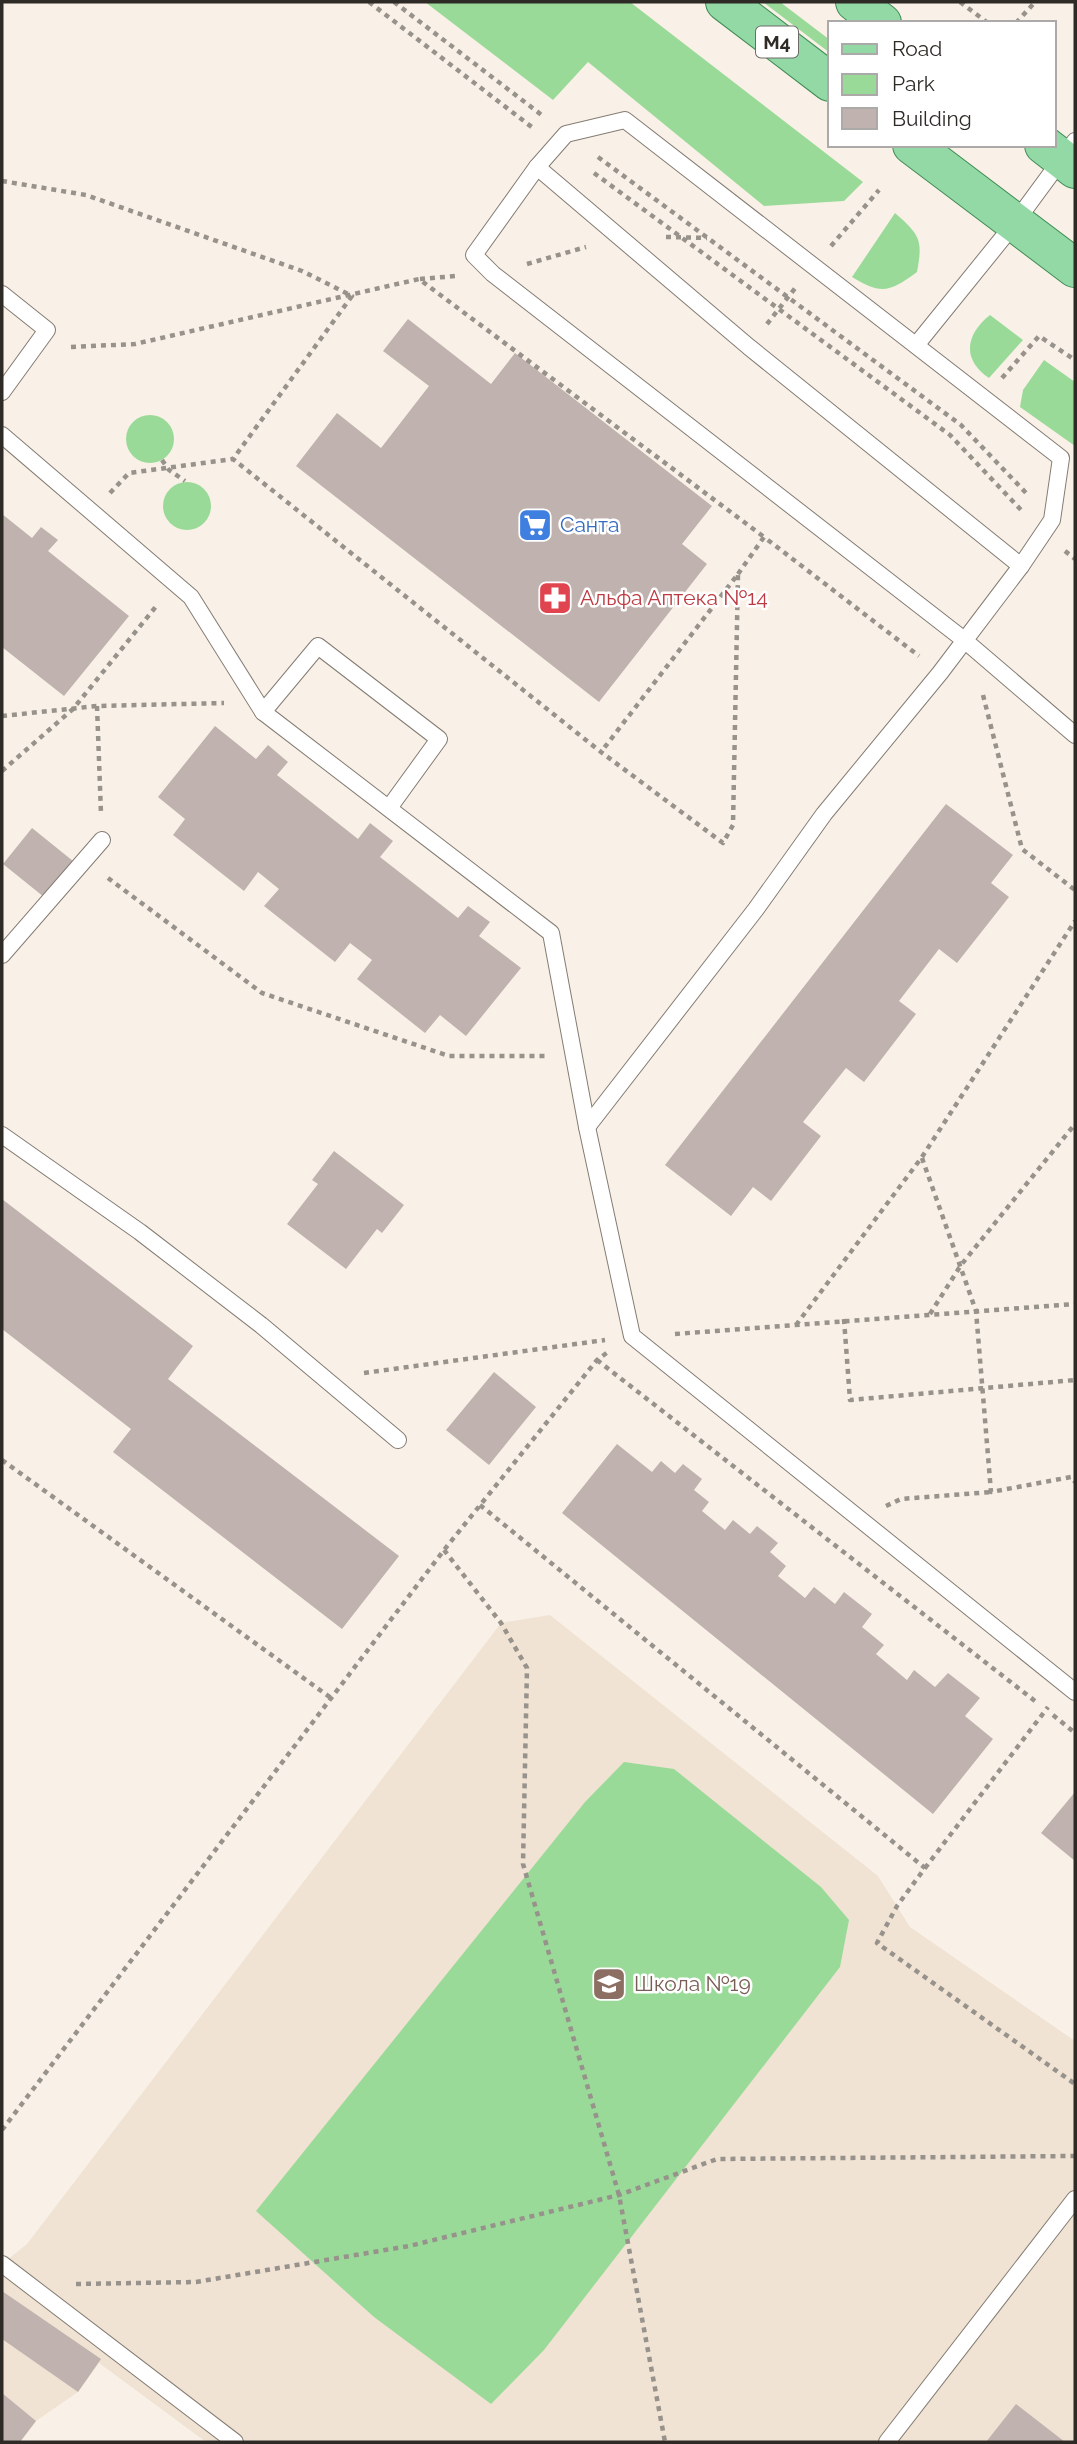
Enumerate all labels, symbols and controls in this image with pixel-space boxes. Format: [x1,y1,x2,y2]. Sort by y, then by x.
legend [828,21,1056,147]
road number: М4 [756,26,798,58]
text: Road [892,36,942,61]
text: Park [892,71,935,96]
text: Building [892,106,972,131]
supermarket icon: Санта [516,506,554,544]
place label: Санта [560,512,620,537]
pharmacy icon: Альфа Аптека №14 [536,579,574,617]
place label: Альфа Аптека №14 [580,585,768,610]
school or university icon: Школа №19 [590,1965,628,2003]
place label: Школа №19 [634,1971,751,1996]

